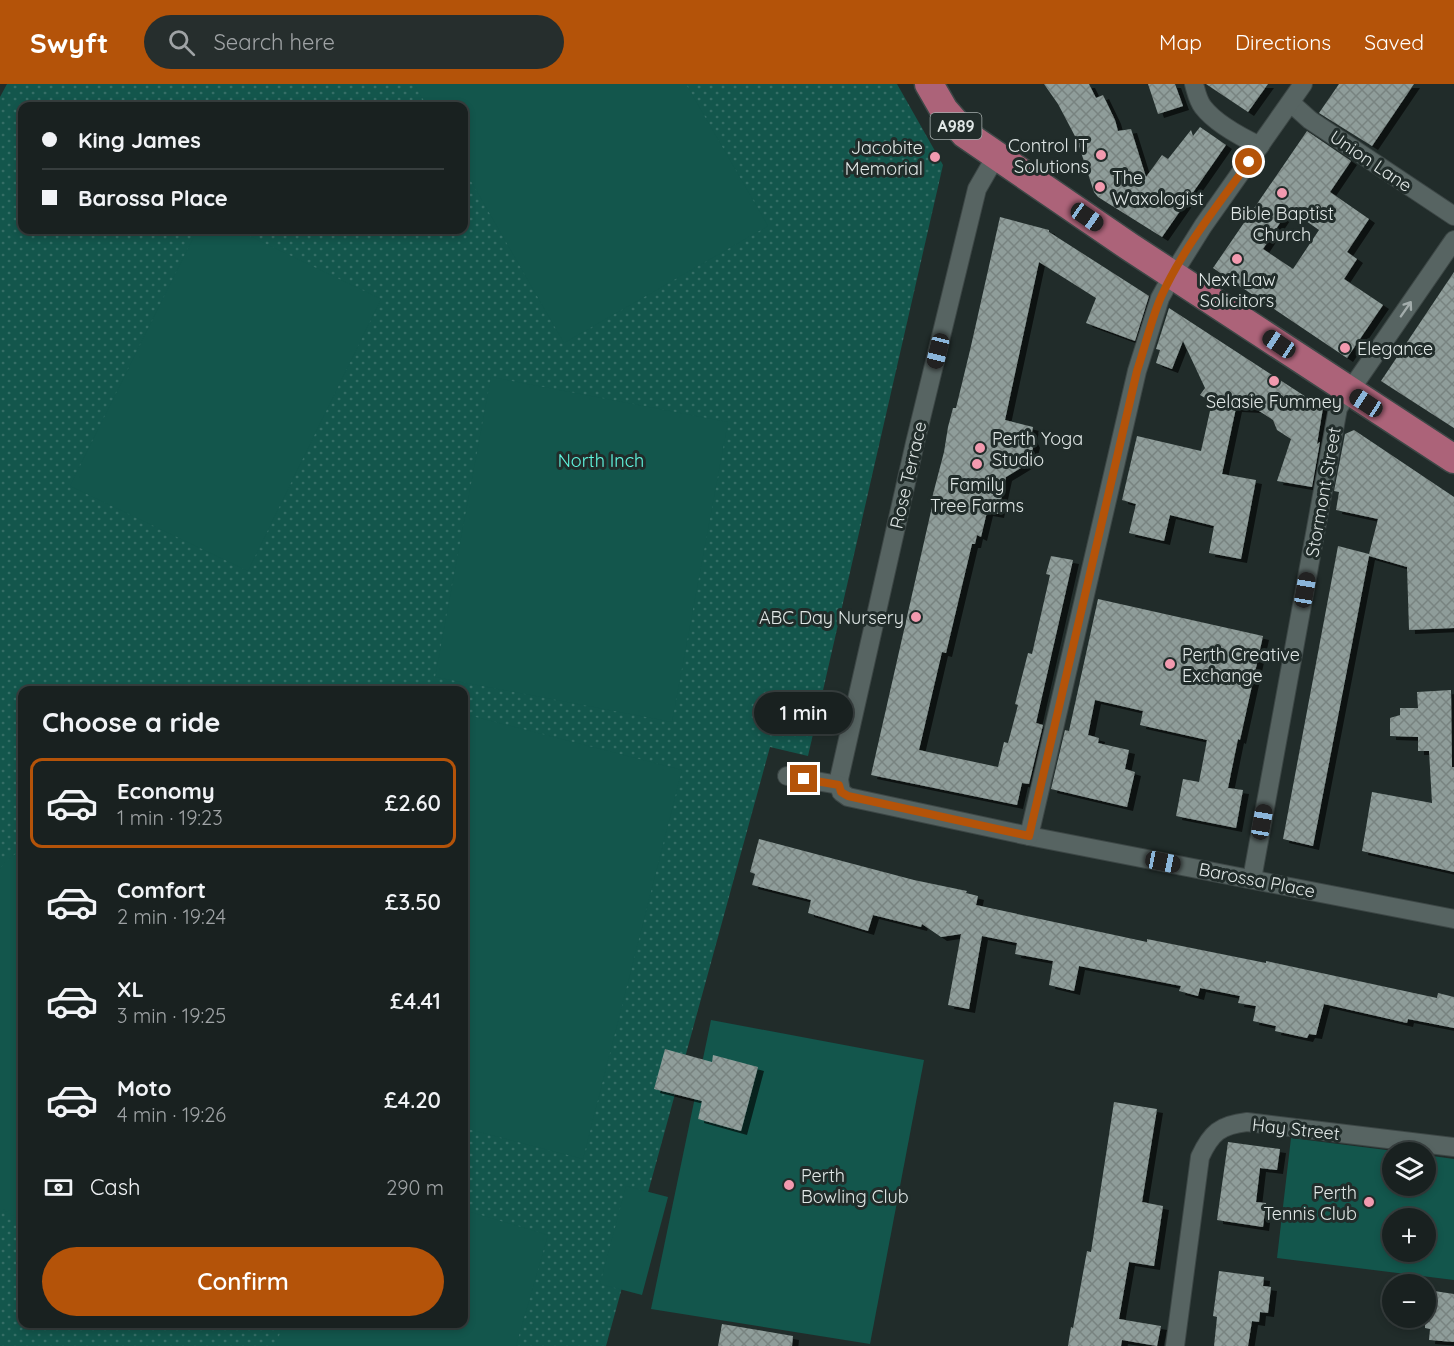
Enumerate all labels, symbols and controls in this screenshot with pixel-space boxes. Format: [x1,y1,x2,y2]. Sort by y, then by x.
search box [144,15,564,69]
text: Swyft [30,25,108,60]
icon: search [165,26,198,59]
text: Search here [213,28,335,56]
text: Map [1159,29,1202,55]
text: Directions [1235,29,1331,55]
text: Saved [1364,29,1424,55]
road number: A989 [930,113,982,139]
street label: Union Lane [1325,125,1417,197]
text: King James [78,126,201,154]
place label: Control IT Solutions [1008,134,1089,178]
place label: Jacobite Memorial [845,136,923,180]
marker: Control IT Solutions [1094,148,1108,162]
route start [1235,148,1262,175]
marker: Jacobite Memorial [928,150,942,164]
place label: The Waxologist [1112,166,1204,210]
marker: The Waxologist [1093,180,1107,194]
text: Barossa Place [78,184,228,212]
marker: Bible Baptist Church [1275,186,1289,200]
car [1067,199,1107,235]
place label: Bible Baptist Church [1230,202,1334,246]
marker: Next Law Solicitors [1230,252,1244,266]
place label: Next Law Solicitors [1198,268,1276,312]
one-way arrow [1400,301,1412,317]
car [1259,326,1299,362]
car [925,331,951,371]
place label: Elegance [1357,337,1433,360]
marker: Elegance [1338,341,1352,355]
marker: Selasie Fummey [1267,374,1281,388]
car [1346,386,1386,420]
place label: Selasie Fummey [1206,390,1342,413]
street label: Rose Terrace [885,419,931,531]
street label: Stormont Street [1300,425,1346,559]
place label: Perth Yoga Studio [992,427,1083,471]
marker: Perth Yoga Studio [973,441,987,455]
park label: North Inch [558,449,644,472]
marker: Family Tree Farms [970,457,984,471]
place label: Family Tree Farms [930,473,1024,517]
car [1293,571,1317,609]
place label: ABC Day Nursery [759,606,904,629]
marker: ABC Day Nursery [909,610,923,624]
place label: Perth Creative Exchange [1182,643,1300,687]
marker: Perth Creative Exchange [1163,657,1177,671]
callout: 1 min [754,692,854,734]
text: 1 min [780,700,827,725]
text: Choose a ride [42,705,220,739]
route end [790,765,817,792]
icon: car [45,776,99,830]
text: Economy [117,777,215,805]
text: £2.60 [385,789,441,817]
car [1250,803,1274,841]
text: 1 min · 19:23 [117,805,223,830]
car [1144,850,1182,874]
street label: Barossa Place [1197,857,1317,903]
icon: car [45,875,99,929]
text: Comfort [117,876,206,904]
text: £3.50 [385,888,441,916]
text: 2 min · 19:24 [117,904,226,929]
icon: car [45,974,99,1028]
text: XL [117,975,144,1003]
text: £4.41 [390,987,441,1015]
text: 3 min · 19:25 [117,1003,226,1028]
icon: car [45,1073,99,1127]
text: Moto [117,1074,171,1102]
text: £4.20 [384,1086,441,1114]
text: 4 min · 19:26 [117,1102,226,1127]
street label: Hay Street [1251,1113,1341,1145]
map controls [1382,1142,1436,1328]
button: layers [1382,1142,1436,1196]
place label: Perth Bowling Club [801,1164,909,1208]
icon: cash [42,1171,75,1204]
text: Cash [90,1173,141,1201]
text: 290 m [386,1175,444,1200]
marker: Perth Bowling Club [782,1178,796,1192]
place label: Perth Tennis Club [1263,1181,1357,1225]
marker: Perth Tennis Club [1362,1195,1376,1209]
button: + [1382,1208,1436,1262]
button: Confirm [42,1247,444,1316]
button: − [1382,1274,1436,1328]

